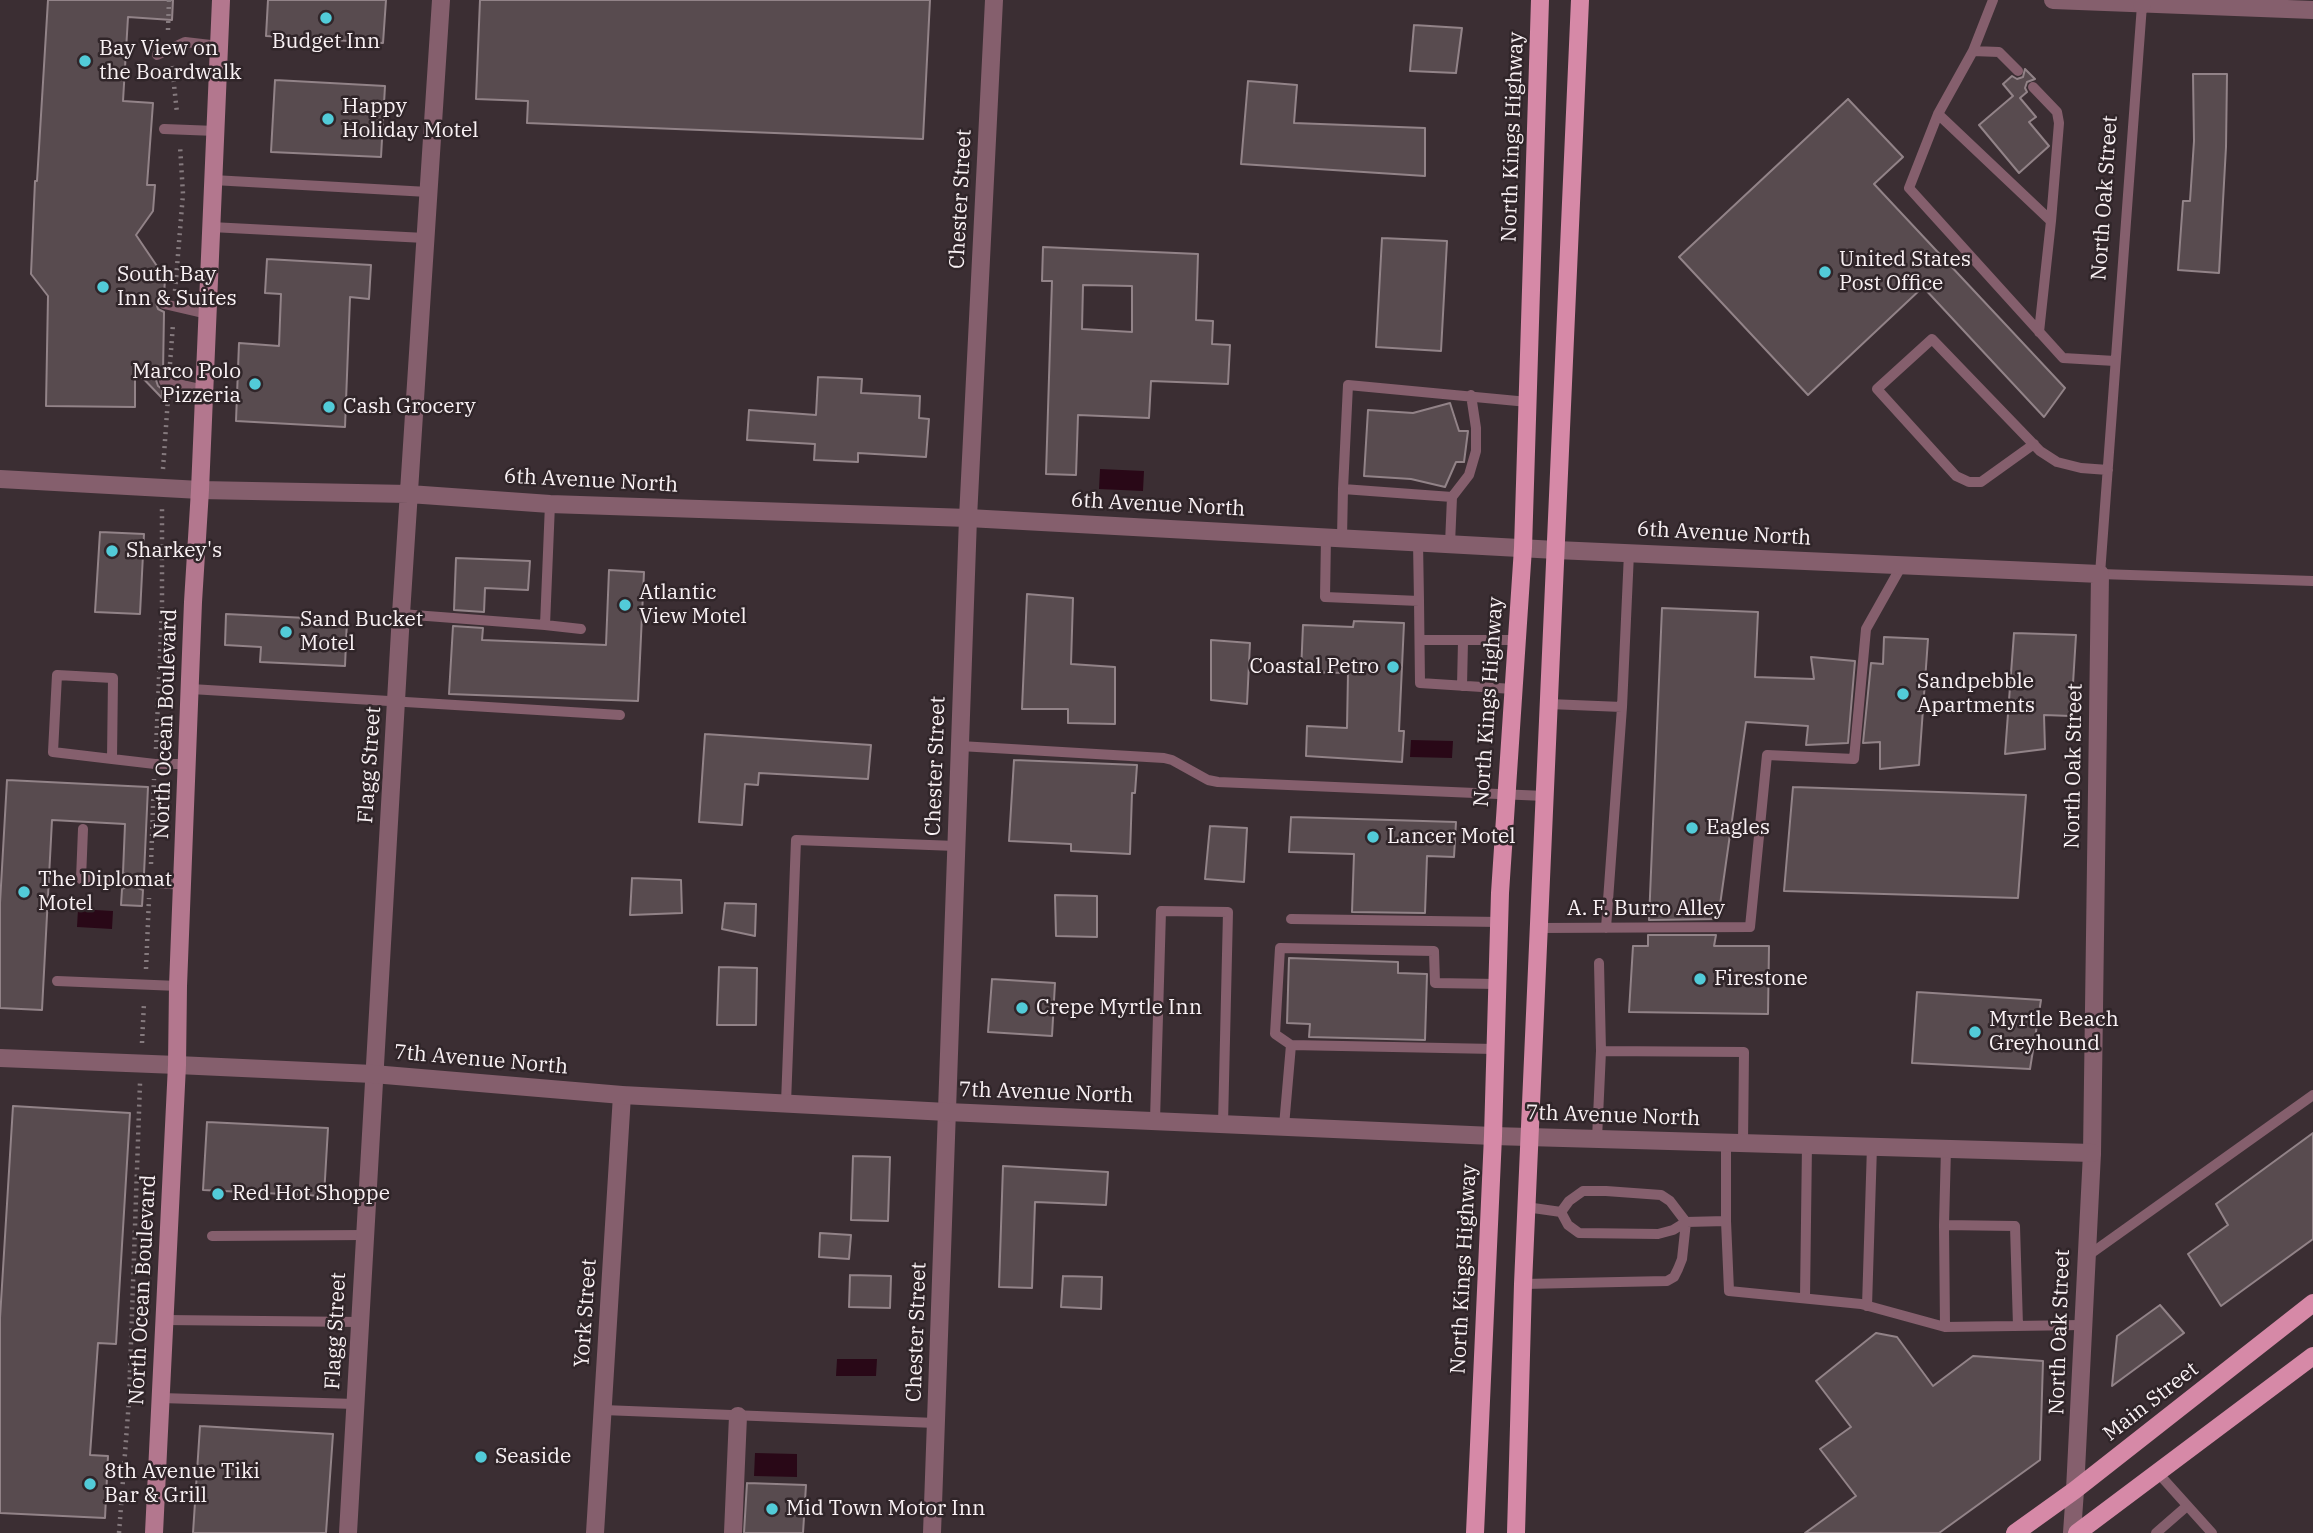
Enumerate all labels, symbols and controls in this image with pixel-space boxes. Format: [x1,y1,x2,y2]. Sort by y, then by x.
marker: Budget Inn [318,10,334,26]
place label: Budget Inn [272,29,380,55]
street label: North Kings Highway [1497,31,1529,243]
place label: Bay View on the Boardwalk [99,36,241,86]
marker: Bay View on the Boardwalk [77,53,93,69]
place label: Happy Holiday Motel [342,94,479,144]
marker: Happy Holiday Motel [320,111,336,127]
street label: North Oak Street [2087,115,2123,281]
street label: Chester Street [945,128,977,270]
place label: United States Post Office [1839,247,1971,297]
place label: South Bay Inn & Suites [117,262,237,312]
marker: United States Post Office [1817,264,1833,280]
marker: South Bay Inn & Suites [95,279,111,295]
place label: Marco Polo Pizzeria [132,359,241,409]
marker: Marco Polo Pizzeria [247,376,263,392]
place label: Cash Grocery [343,394,476,420]
marker: Cash Grocery [321,399,337,415]
street label: 6th Avenue North [503,464,679,498]
street label: 6th Avenue North [1070,488,1246,522]
street label: 6th Avenue North [1636,517,1812,551]
place label: Sharkey's [126,538,222,564]
marker: Sharkey's [104,543,120,559]
place label: Atlantic View Motel [639,580,747,630]
street label: North Kings Highway [1469,596,1509,808]
marker: Atlantic View Motel [617,597,633,613]
place label: Sand Bucket Motel [300,607,423,657]
street label: North Ocean Boulevard [149,608,183,840]
marker: Sand Bucket Motel [278,624,294,640]
place label: Coastal Petro [1249,654,1379,680]
marker: Coastal Petro [1385,659,1401,675]
place label: Sandpebble Apartments [1917,669,2035,719]
street label: North Oak Street [2060,683,2088,849]
marker: Sandpebble Apartments [1895,686,1911,702]
street label: Chester Street [921,696,951,836]
street label: Flagg Street [353,706,387,824]
place label: Eagles [1706,815,1770,841]
marker: Eagles [1684,820,1700,836]
place label: Lancer Motel [1387,824,1516,850]
marker: Lancer Motel [1365,829,1381,845]
place label: The Diplomat Motel [38,867,172,917]
marker: The Diplomat Motel [16,884,32,900]
street label: A. F. Burro Alley [1567,896,1725,922]
place label: Firestone [1714,966,1808,992]
marker: Firestone [1692,971,1708,987]
place label: Crepe Myrtle Inn [1036,995,1202,1021]
marker: Crepe Myrtle Inn [1014,1000,1030,1016]
place label: Myrtle Beach Greyhound [1989,1007,2119,1057]
marker: Myrtle Beach Greyhound [1967,1024,1983,1040]
street label: 7th Avenue North [393,1040,569,1080]
street label: 7th Avenue North [958,1077,1134,1109]
street label: 7th Avenue North [1525,1100,1701,1132]
street label: North Kings Highway [1446,1163,1482,1375]
street label: North Ocean Boulevard [124,1174,162,1406]
place label: Red Hot Shoppe [232,1181,390,1207]
marker: Red Hot Shoppe [210,1186,226,1202]
street label: North Oak Street [2045,1249,2075,1415]
street label: York Street [570,1258,602,1368]
street label: Chester Street [902,1262,932,1402]
street label: Flagg Street [320,1272,352,1390]
street label: Main Street [2098,1357,2204,1447]
place label: Seaside [495,1444,571,1470]
marker: Seaside [473,1449,489,1465]
place label: 8th Avenue Tiki Bar & Grill [104,1459,260,1509]
marker: 8th Avenue Tiki Bar & Grill [82,1476,98,1492]
place label: Mid Town Motor Inn [786,1496,985,1522]
marker: Mid Town Motor Inn [764,1501,780,1517]

